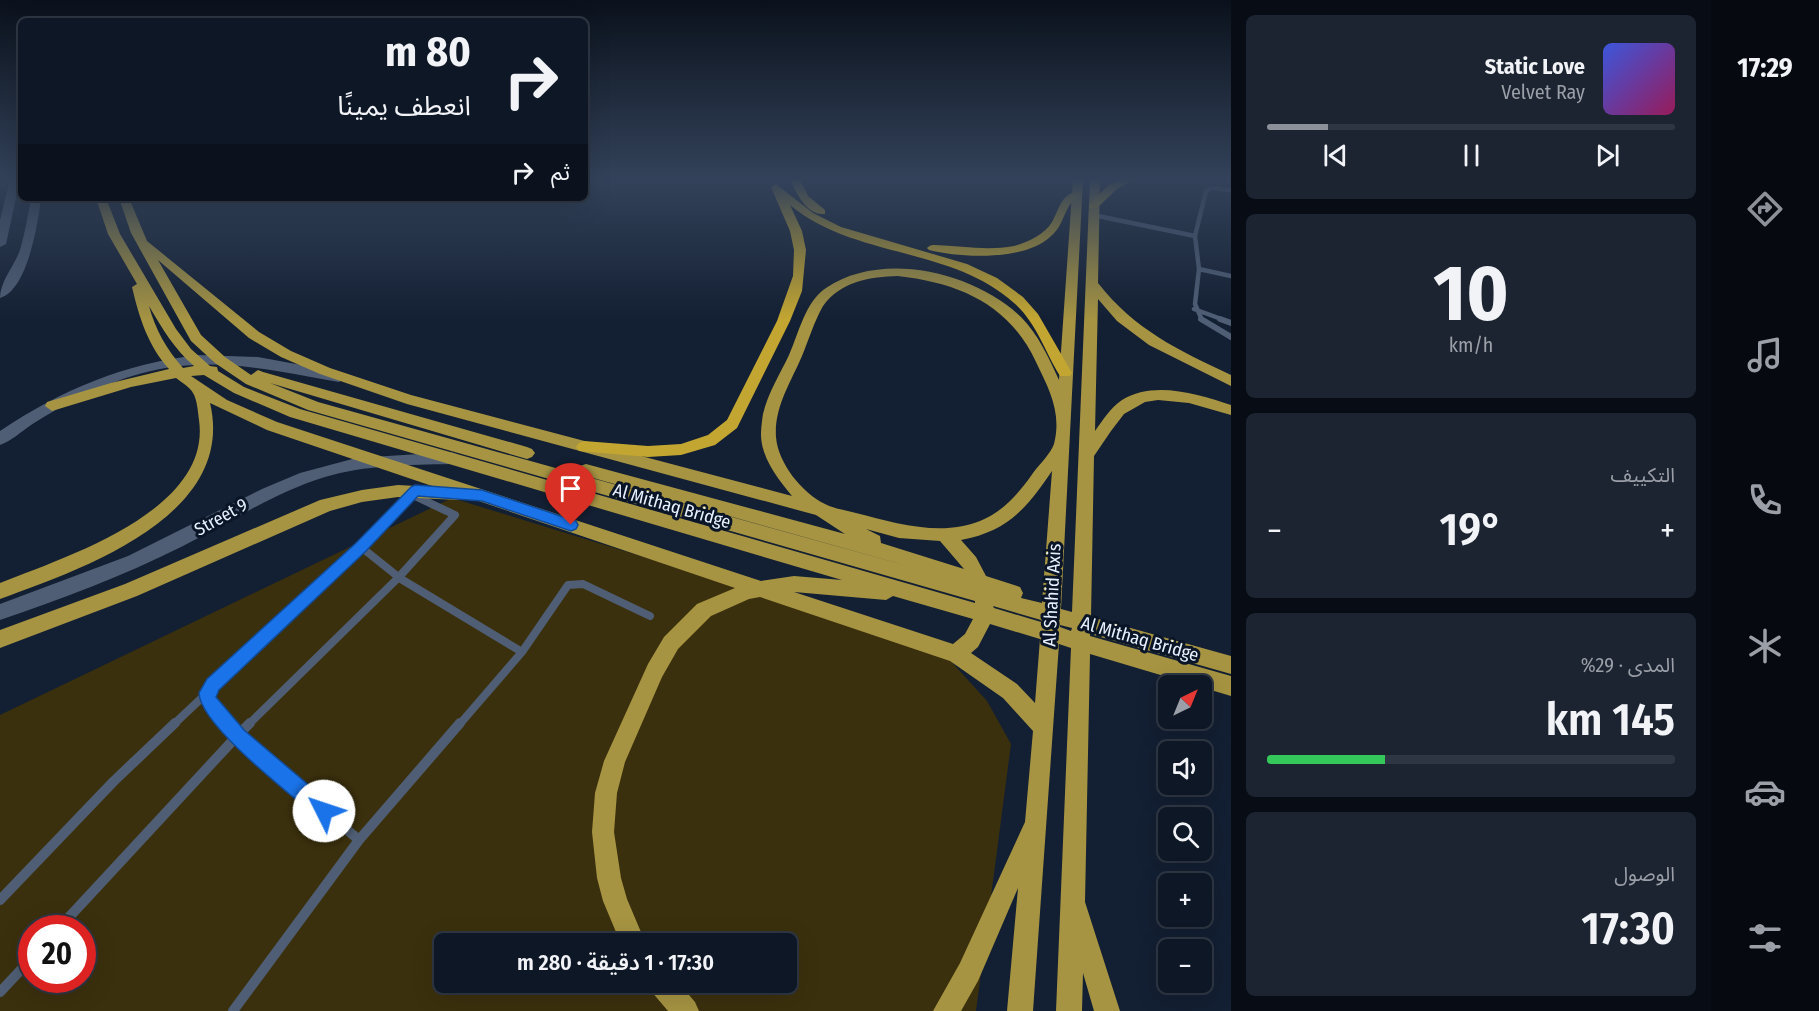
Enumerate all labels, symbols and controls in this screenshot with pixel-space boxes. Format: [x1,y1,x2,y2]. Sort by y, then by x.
text: 80 m [385,27,471,77]
icon: right [492,42,570,120]
text: 17:29 [1737,52,1793,84]
text: Static Love [1485,53,1585,80]
text: Velvet Ray [1501,80,1585,104]
text: انعطف يمينًا [337,90,471,122]
icon: previous [1319,139,1352,172]
icon: pause [1455,139,1488,172]
icon: next [1591,139,1624,172]
icon: right [506,156,539,189]
text: ثم [551,159,570,186]
icon: directions [1744,188,1786,230]
text: 10 [1433,247,1509,341]
text: km/h [1449,333,1493,357]
icon: music [1744,334,1786,376]
pin [545,463,596,525]
text: التكييف [1611,463,1675,487]
icon: arrive [554,472,587,505]
street label: Al Mithaq Bridge [611,479,733,533]
icon: phone [1744,479,1786,521]
street label: Street 9 [191,494,251,540]
text: 19° [1440,503,1502,557]
text: − [1267,511,1282,551]
text: + [1660,511,1675,551]
street label: Al Shahid Axis [1038,543,1066,647]
street label: Al Mithaq Bridge [1079,612,1201,666]
icon: climate [1744,625,1786,667]
text: المدى · 29% [1581,653,1675,677]
north arrow [1158,675,1212,729]
map controls [1158,675,1212,993]
text: 145 km [1546,693,1675,747]
button: sound [1158,741,1212,795]
icon: car [1744,771,1786,813]
position arrow [292,779,356,843]
button: search [1158,807,1212,861]
text: الوصول [1614,862,1675,886]
button: + [1158,873,1212,927]
text: 17:30 [1581,902,1675,956]
speed limit sign: 20 [18,915,96,993]
icon: filters [1744,917,1786,959]
button: − [1158,939,1212,993]
text: 17:30 · 1 دقيقة · 280 m [517,949,714,976]

